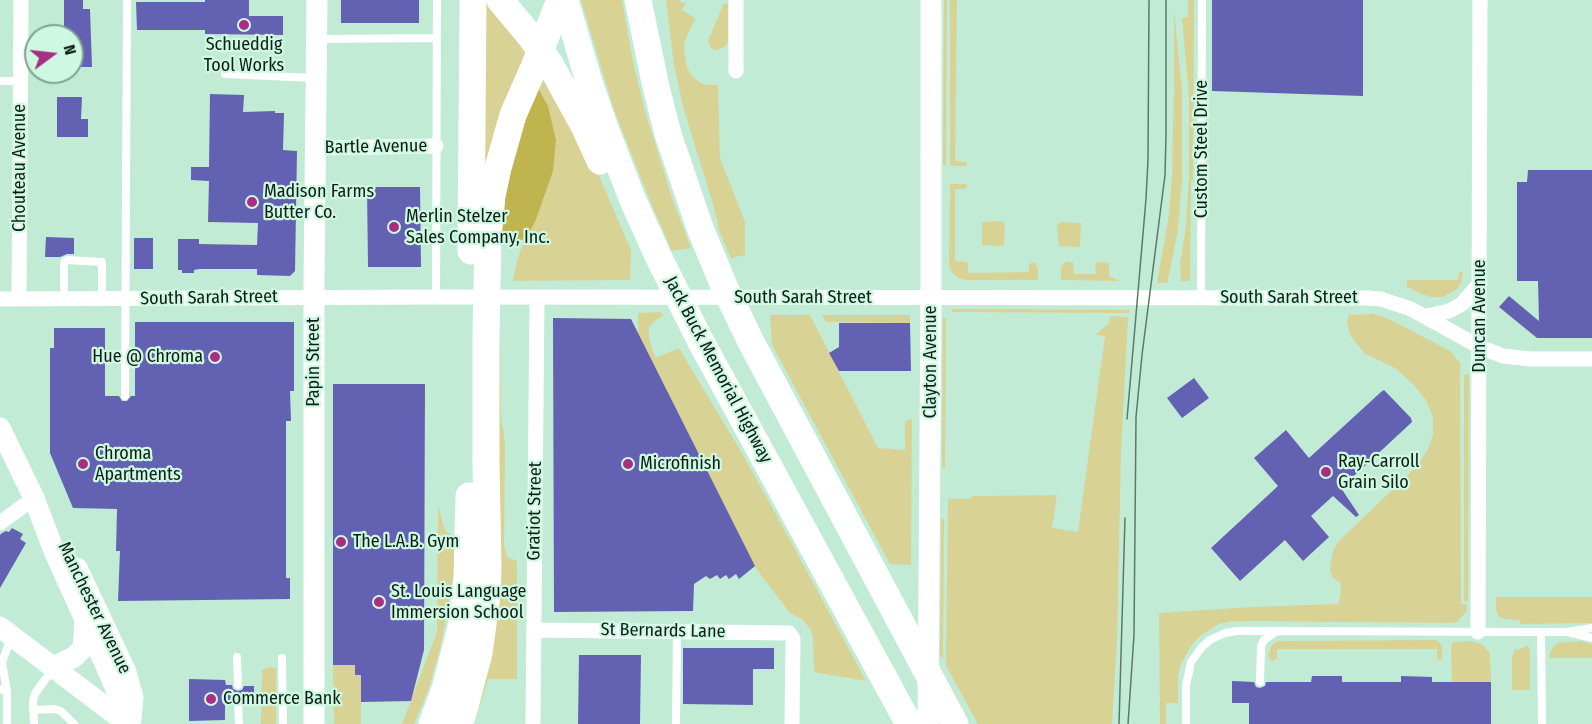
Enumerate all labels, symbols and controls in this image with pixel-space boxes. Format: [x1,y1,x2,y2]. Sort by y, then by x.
marker: Schueddig Tool Works [237,18,251,32]
north arrow [24,24,84,84]
place label: Schueddig Tool Works [204,34,284,76]
text: N [60,43,80,57]
street label: Custom Steel Drive [1191,80,1213,218]
street label: Chouteau Avenue [9,104,31,232]
street label: Bartle Avenue [325,135,427,159]
place label: Madison Farms Butter Co. [264,181,374,224]
marker: Madison Farms Butter Co. [245,195,259,209]
place label: Merlin Stelzer Sales Company, Inc. [406,206,550,248]
marker: Merlin Stelzer Sales Company, Inc. [387,220,401,234]
street label: Duncan Avenue [1469,259,1491,373]
street label: Jack Buck Memorial Highway [659,273,777,467]
street label: South Sarah Street [140,286,278,310]
street label: South Sarah Street [734,287,872,309]
street label: South Sarah Street [1220,287,1358,309]
street label: Clayton Avenue [920,305,942,419]
street label: Papin Street [303,317,325,407]
place label: Hue @ Chroma [92,346,203,368]
marker: Hue @ Chroma [208,350,222,364]
place label: Chroma Apartments [95,443,181,486]
place label: Ray-Carroll Grain Silo [1338,451,1419,494]
place label: Microfinish [640,453,721,475]
marker: Chroma Apartments [76,457,90,471]
marker: Microfinish [621,457,635,471]
street label: Gratiot Street [523,461,547,561]
marker: Ray-Carroll Grain Silo [1319,465,1333,479]
place label: The L.A.B. Gym [353,531,459,553]
marker: The L.A.B. Gym [334,535,348,549]
street label: Manchester Avenue [53,539,135,677]
place label: St. Louis Language Immersion School [391,581,526,624]
marker: St. Louis Language Immersion School [372,595,386,609]
street label: St Bernards Lane [600,619,726,643]
place label: Commerce Bank [223,688,341,710]
marker: Commerce Bank [204,692,218,706]

